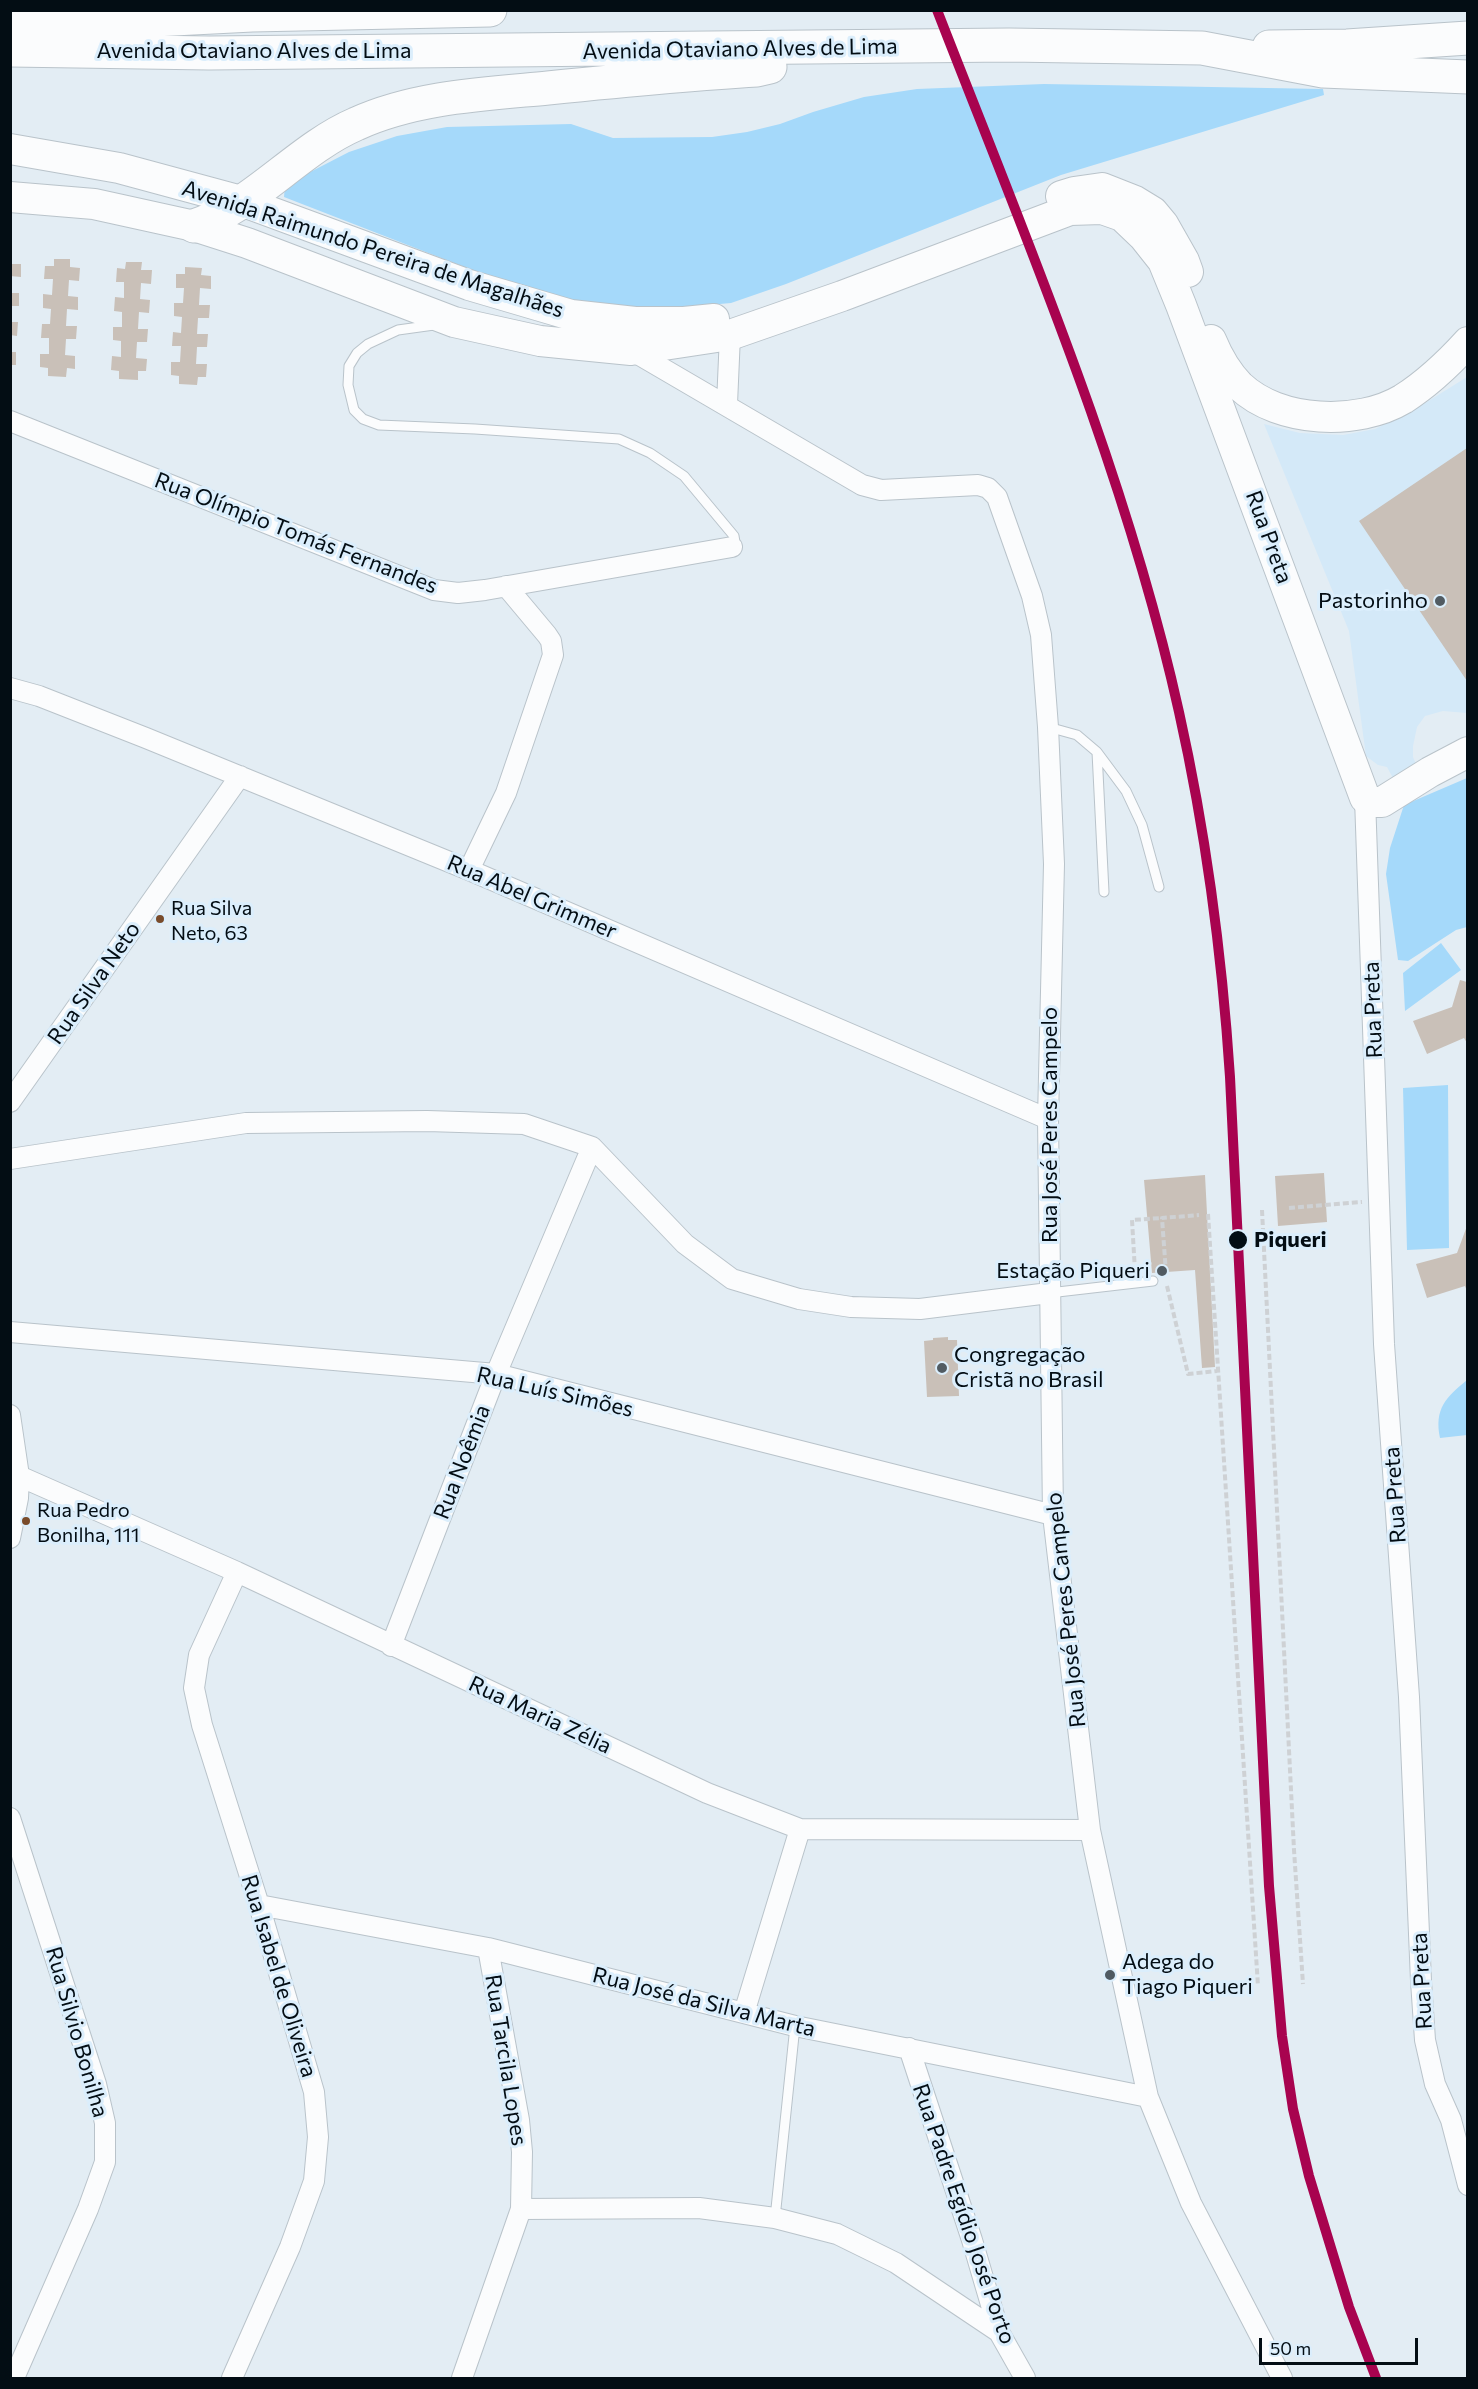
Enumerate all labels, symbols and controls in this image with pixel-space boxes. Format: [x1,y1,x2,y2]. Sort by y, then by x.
street label: Avenida Otaviano Alves de Lima [582,33,898,65]
street label: Avenida Otaviano Alves de Lima [96,38,412,64]
street label: Avenida Raimundo Pereira de Magalhães [179,175,567,323]
street label: Rua Olímpio Tomás Fernandes [151,467,441,599]
street label: Rua Preta [1240,487,1298,587]
place label: Pastorinho [1318,588,1428,614]
marker: Pastorinho [1433,594,1447,608]
street label: Rua Abel Grimmer [443,849,621,945]
place label: Rua Silva Neto, 63 [171,896,252,943]
marker: Rua Silva Neto, 63 [154,913,166,925]
street label: Rua Silva Neto [42,917,146,1049]
street label: Rua Preta [1358,961,1388,1059]
street label: Rua José Peres Campelo [1037,1007,1063,1243]
place label: Piqueri [1254,1227,1327,1253]
marker: Piqueri [1227,1229,1249,1251]
place label: Estação Piqueri [996,1258,1150,1284]
marker: Estação Piqueri [1155,1264,1169,1278]
place label: Congregação Cristã no Brasil [954,1342,1104,1394]
street label: Rua Luís Simões [474,1361,636,1423]
marker: Congregação Cristã no Brasil [935,1361,949,1375]
street label: Rua Noêmia [428,1401,496,1523]
street label: Rua Preta [1378,1446,1412,1544]
street label: Rua José Peres Campelo [1041,1491,1091,1729]
place label: Rua Pedro Bonilha, 111 [37,1498,140,1545]
marker: Rua Pedro Bonilha, 111 [20,1515,32,1527]
street label: Rua Maria Zélia [465,1670,615,1760]
street label: Rua Isabel de Oliveira [236,1871,322,2081]
street label: Rua Preta [1406,1932,1438,2030]
street label: Rua Silvio Bonilha [40,1944,114,2120]
place label: Adega do Tiago Piqueri [1122,1949,1253,2000]
street label: Rua José da Silva Marta [590,1962,818,2042]
marker: Adega do Tiago Piqueri [1103,1968,1117,1982]
street label: Rua Tarcila Lopes [479,1973,533,2147]
street label: Rua Padre Egídio José Porto [907,2080,1021,2348]
scale bar [1262,2326,1421,2364]
text: 50 m [1270,2337,1311,2359]

